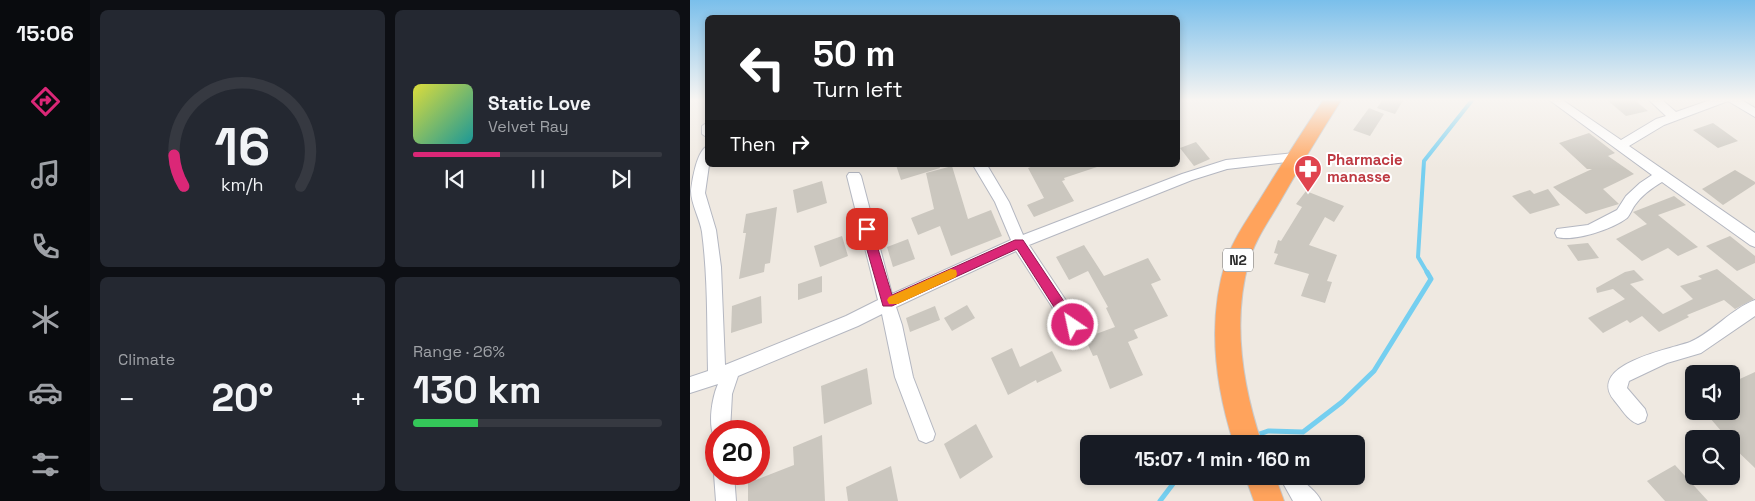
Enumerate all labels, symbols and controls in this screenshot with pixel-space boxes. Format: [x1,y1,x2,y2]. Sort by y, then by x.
text: 15:06 [16,19,74,47]
text: 50 m [813,32,895,76]
icon: left [730,35,795,100]
text: Turn left [813,75,903,103]
icon: directions [28,84,63,119]
text: Static Love [488,91,591,116]
text: 16 [215,114,270,180]
text: Velvet Ray [488,116,569,137]
icon: right [786,130,814,158]
text: Then [730,132,776,157]
place label: Pharmacie manasse [1327,150,1403,186]
pharmacy icon: Pharmacie manasse [1293,154,1323,193]
icon: music [28,157,63,192]
icon: previous [441,165,469,193]
icon: pause [524,165,552,193]
icon: next [607,165,635,193]
text: km/h [221,173,264,196]
pin [846,208,888,250]
icon: arrive [853,215,881,243]
icon: phone [28,229,63,264]
road number: N2 [1223,248,1253,272]
position arrow [1046,298,1098,350]
icon: climate [28,302,63,337]
text: Range · 26% [413,341,505,362]
text: Climate [118,349,175,370]
map controls [1685,365,1740,485]
button: sound [1685,365,1740,420]
text: 130 km [413,366,541,414]
text: 20° [211,374,274,422]
icon: car [28,375,63,410]
text: − [118,381,135,417]
text: + [350,381,367,417]
speed limit sign: 20 [705,420,770,485]
button: search [1685,430,1740,485]
icon: filters [28,447,63,482]
text: 15:07 · 1 min · 160 m [1135,447,1310,472]

